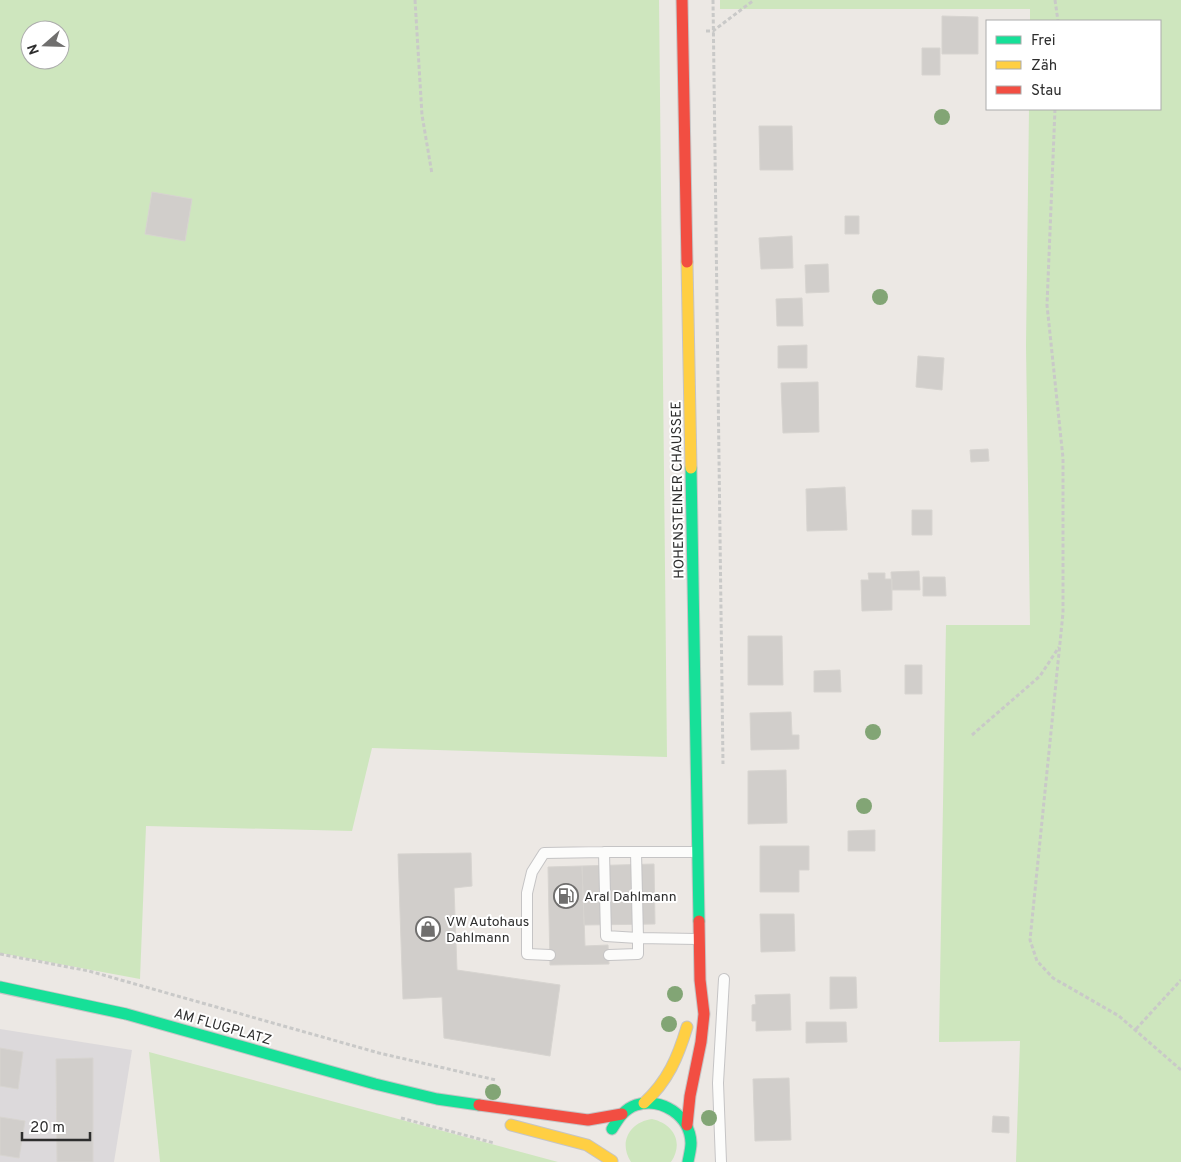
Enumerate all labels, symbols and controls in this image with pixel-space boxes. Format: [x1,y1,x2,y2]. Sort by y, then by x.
north arrow [20,20,70,70]
legend [986,20,1161,110]
text: Frei [1031,32,1056,51]
text: N [24,41,44,57]
text: Zäh [1031,57,1057,76]
text: Stau [1031,82,1062,101]
street label: HOHENSTEINER CHAUSSEE [668,401,689,579]
fuel station icon: Aral Dahlmann [553,883,579,909]
place label: Aral Dahlmann [584,889,677,906]
place label: VW Autohaus Dahlmann [446,914,529,947]
shop icon: VW Autohaus Dahlmann [415,916,441,942]
street label: AM FLUGPLATZ [172,1005,273,1049]
scale bar [22,1110,90,1142]
text: 20 m [30,1119,65,1138]

